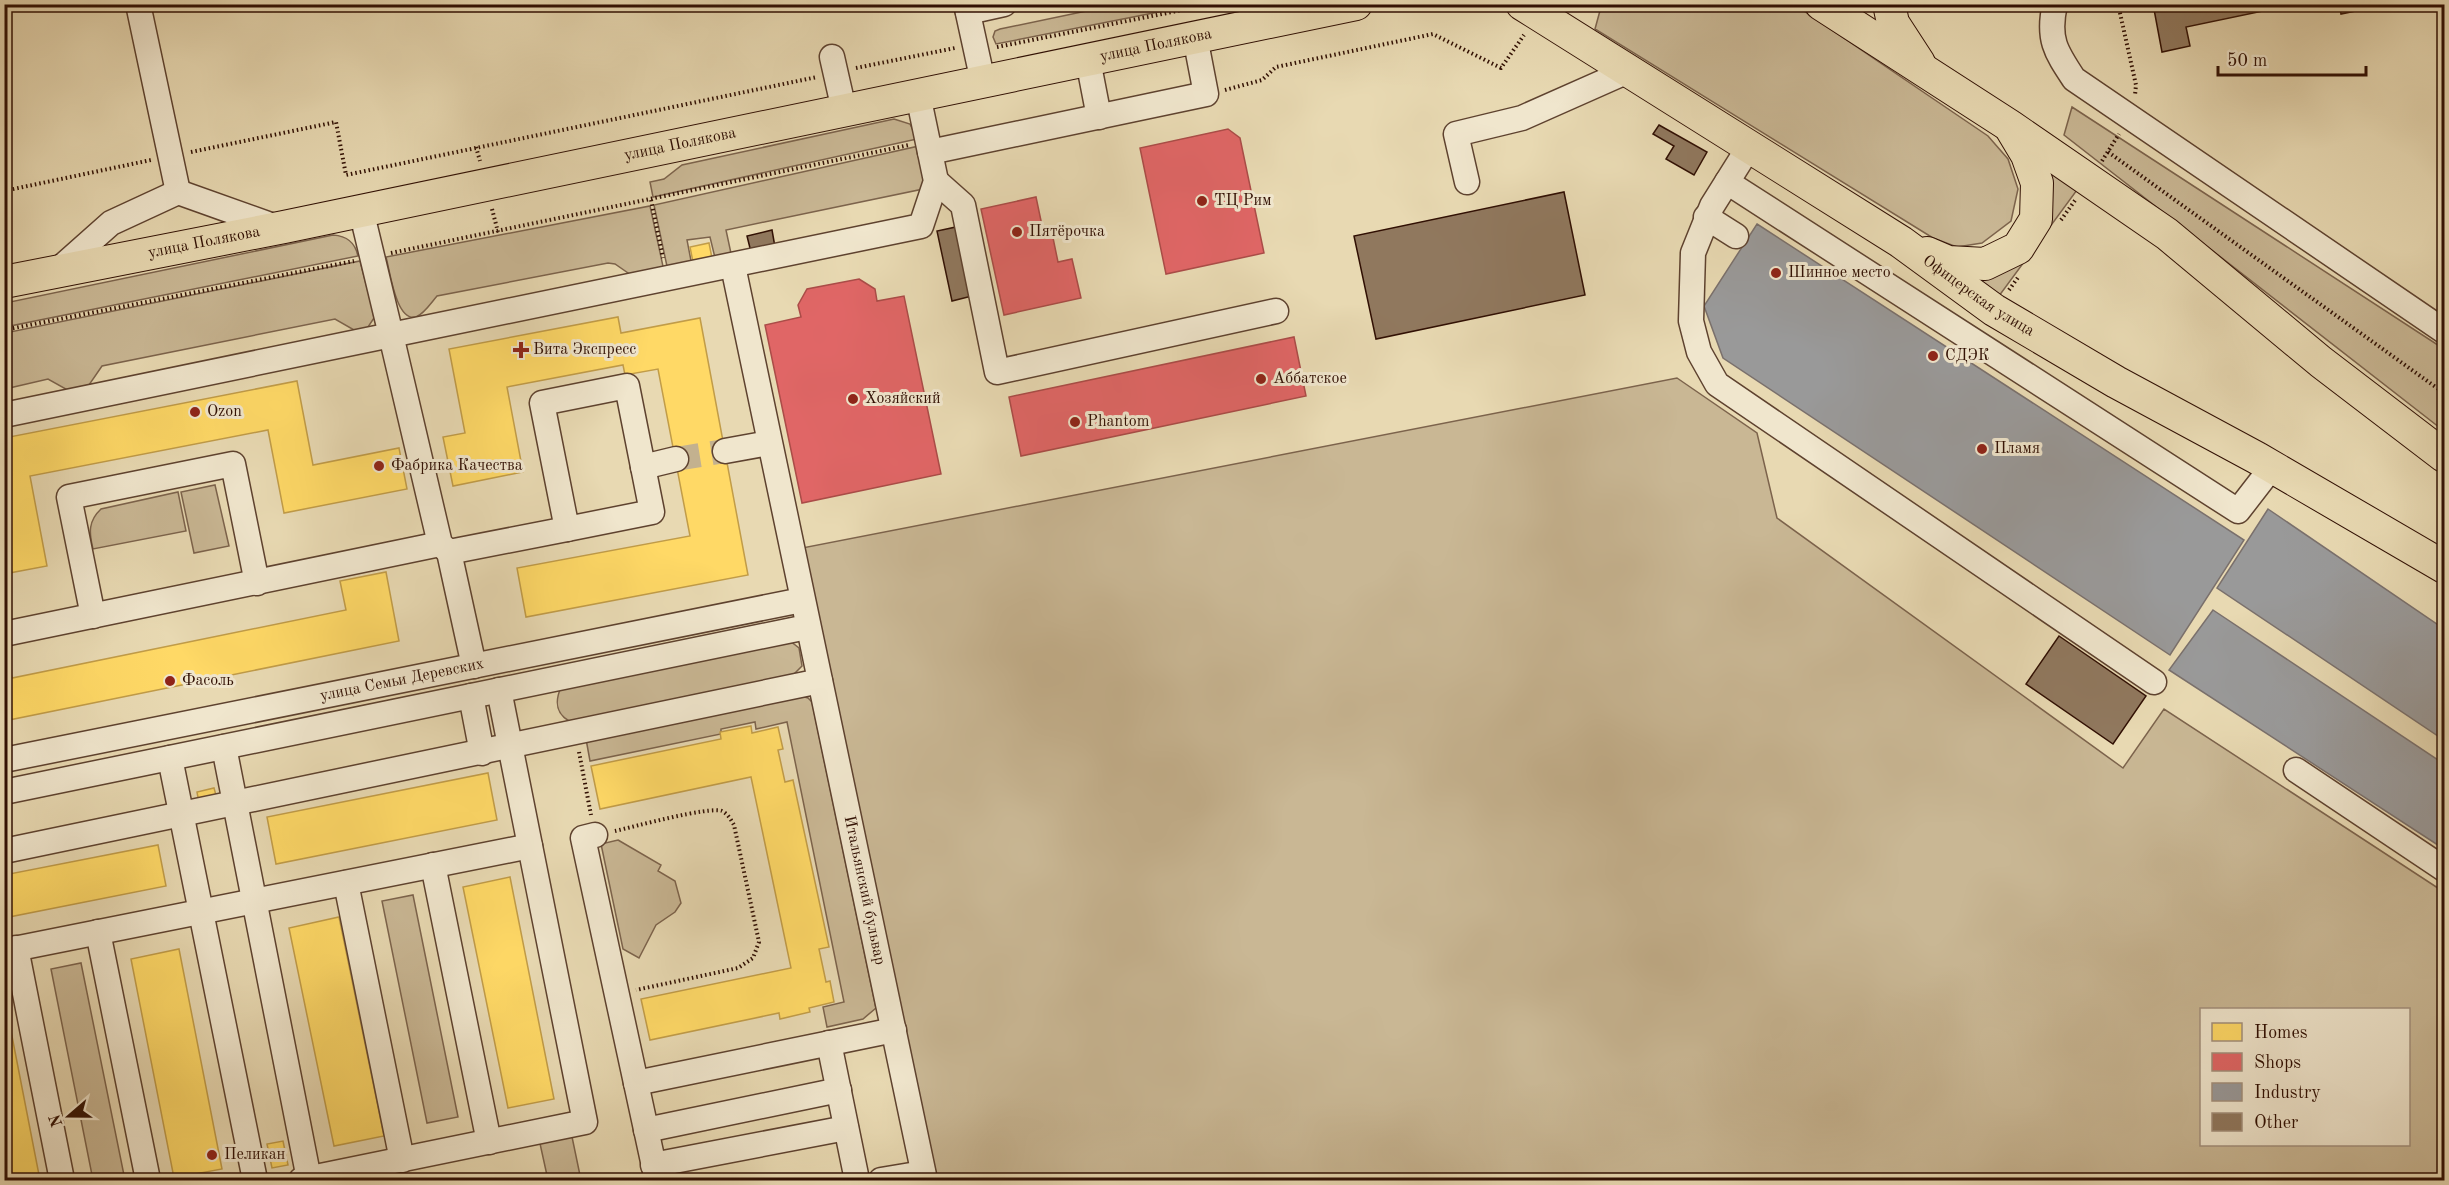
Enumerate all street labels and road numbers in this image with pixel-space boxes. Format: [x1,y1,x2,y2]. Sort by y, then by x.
street label: улица Полякова [1099,26,1214,65]
street label: улица Полякова [623,125,738,164]
street label: улица Полякова [147,224,262,262]
street label: Офицерская улица [1919,252,2037,340]
street label: улица Семьи Деревских [319,656,486,704]
street label: Итальянский бульвар [841,814,888,966]

